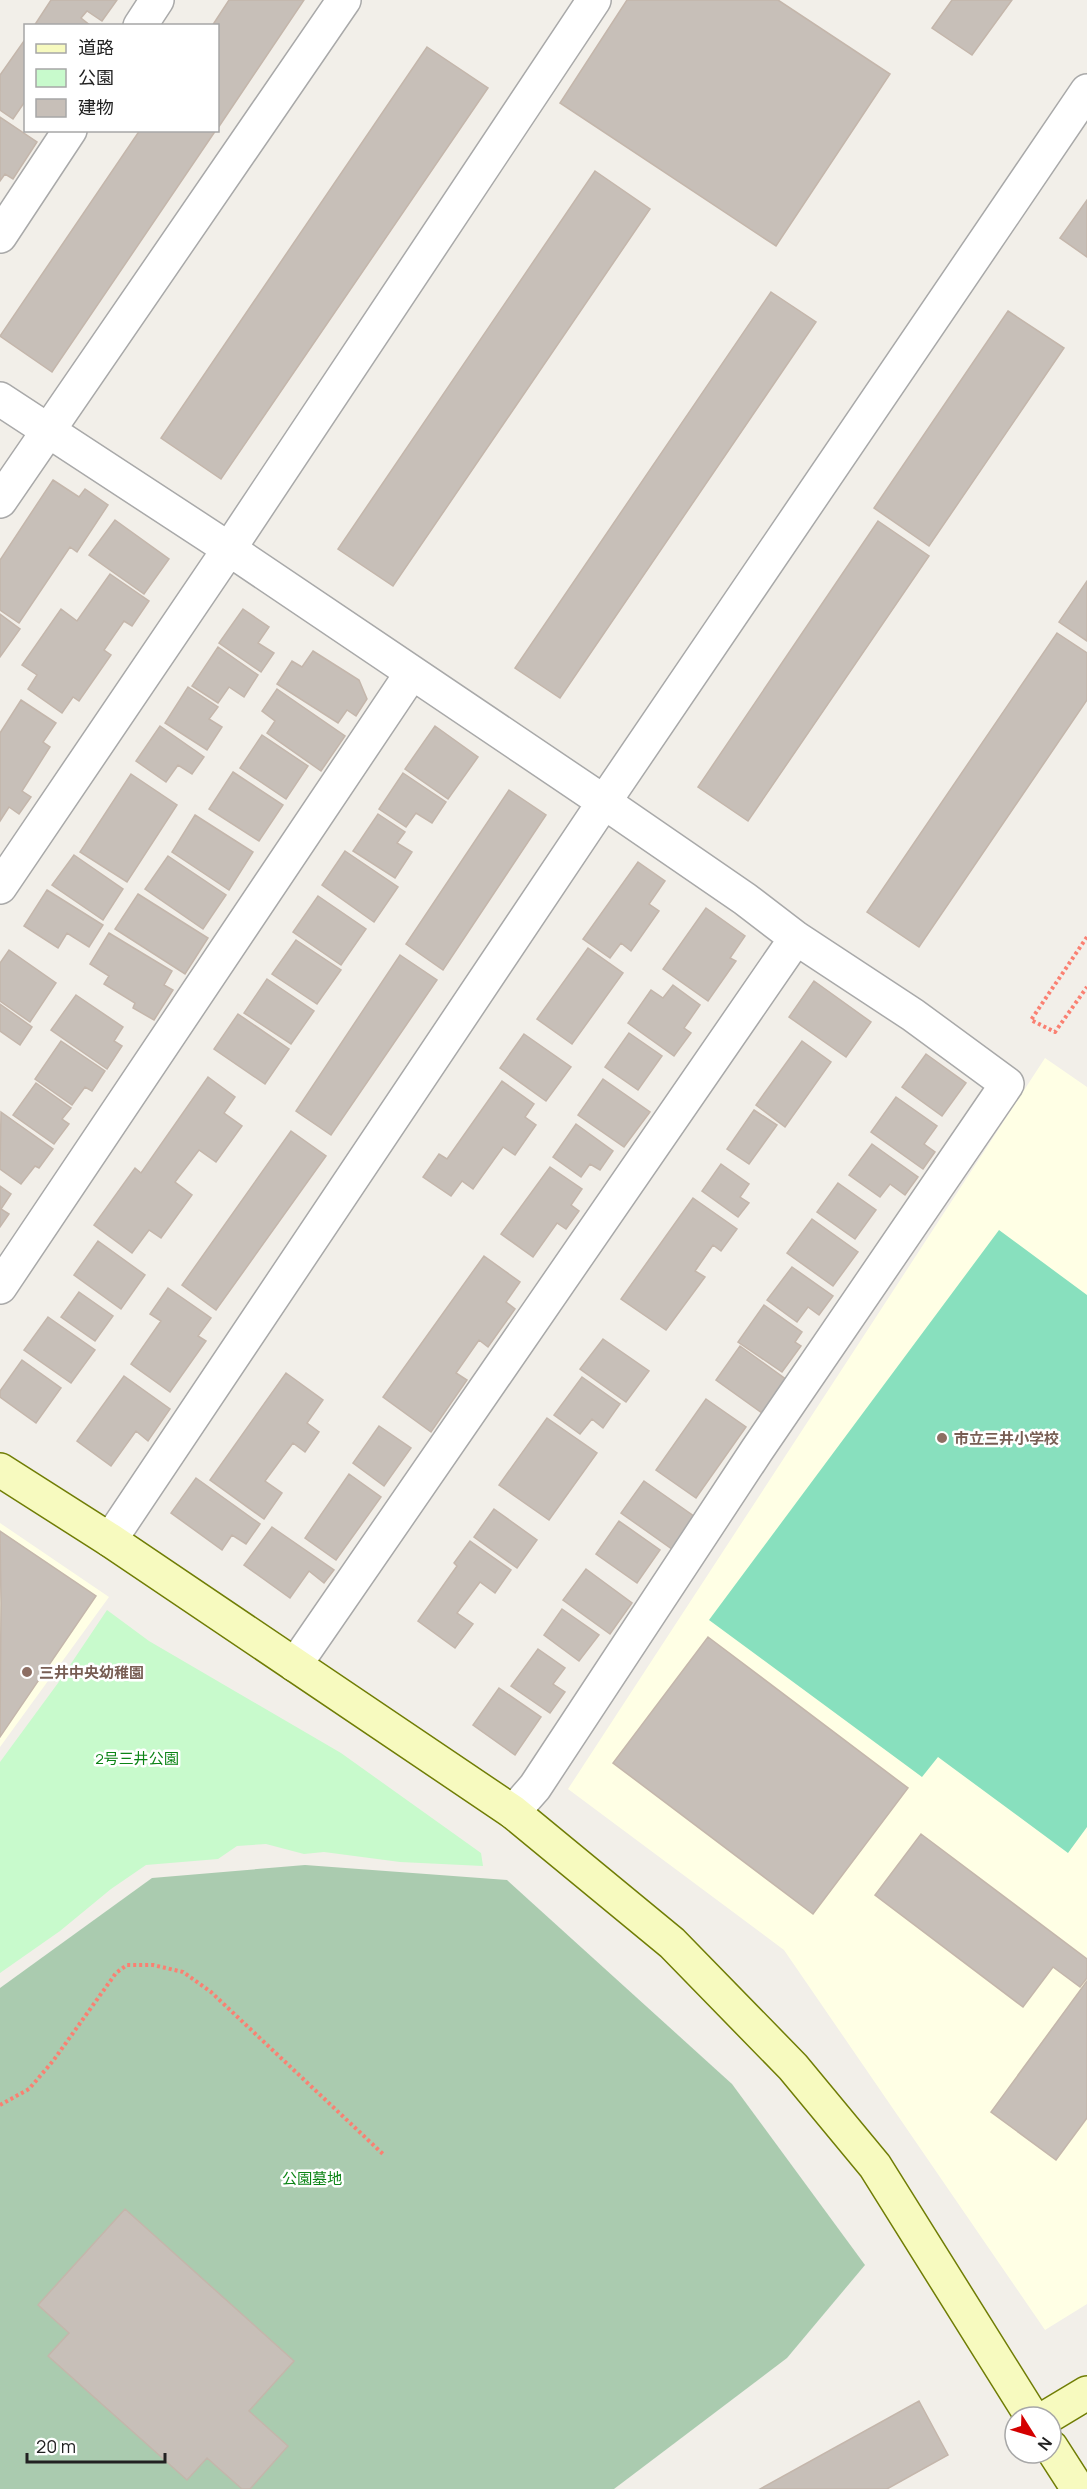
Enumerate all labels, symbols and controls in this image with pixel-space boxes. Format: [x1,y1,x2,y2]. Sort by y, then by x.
legend [24,24,219,132]
text: 道路 [78,35,114,59]
text: 公園 [78,65,114,89]
text: 建物 [78,95,114,119]
place label: 市立三井小学校 [954,1428,1059,1449]
marker: 市立三井小学校 [935,1431,949,1445]
place label: 三井中央幼稚園 [39,1662,144,1683]
marker: 三井中央幼稚園 [20,1665,34,1679]
park label: 2号三井公園 [95,1748,179,1769]
park label: 公園墓地 [282,2168,342,2189]
north arrow [1003,2405,1063,2465]
scale bar [27,2426,165,2464]
text: N [1033,2433,1057,2455]
text: 20 m [36,2434,76,2458]

